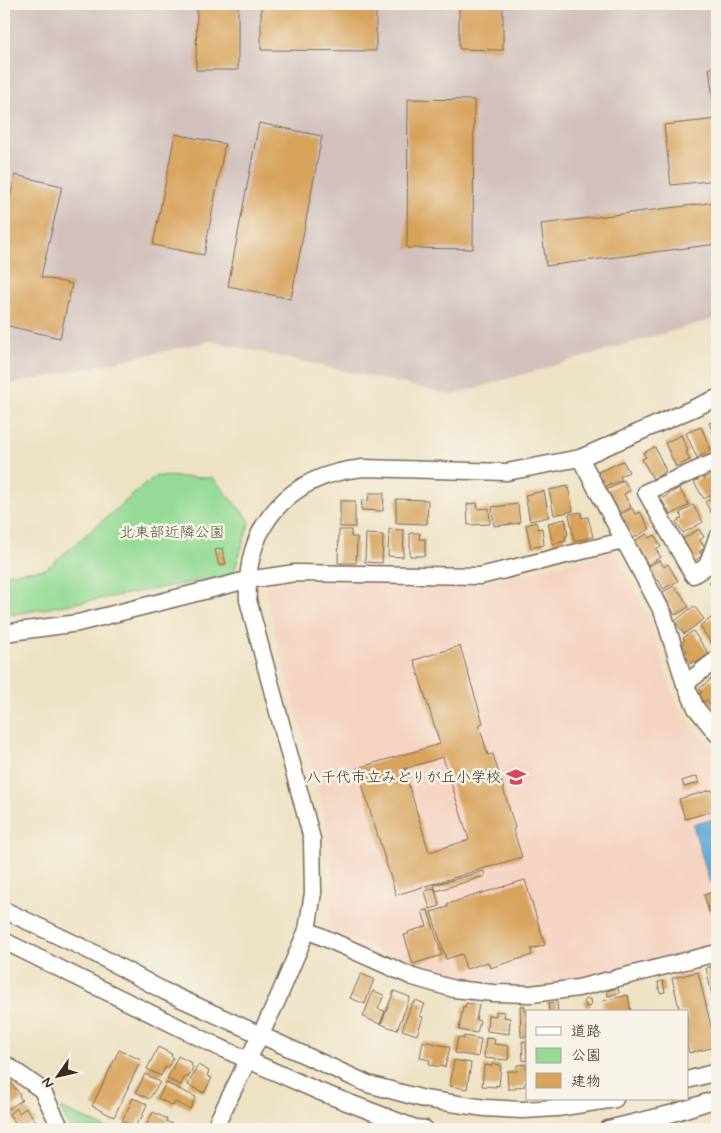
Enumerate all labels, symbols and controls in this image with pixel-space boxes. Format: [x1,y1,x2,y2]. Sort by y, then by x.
park label: 北東部近隣公園 [119,523,225,543]
school or university icon: 八千代市立みどりが丘小学校 [505,766,527,788]
place label: 八千代市立みどりが丘小学校 [306,768,501,788]
legend [526,1010,688,1100]
text: 道路 [571,1022,601,1042]
text: 公園 [571,1046,601,1066]
north arrow [32,1050,82,1100]
text: 建物 [571,1072,601,1092]
text: N [38,1074,58,1092]

